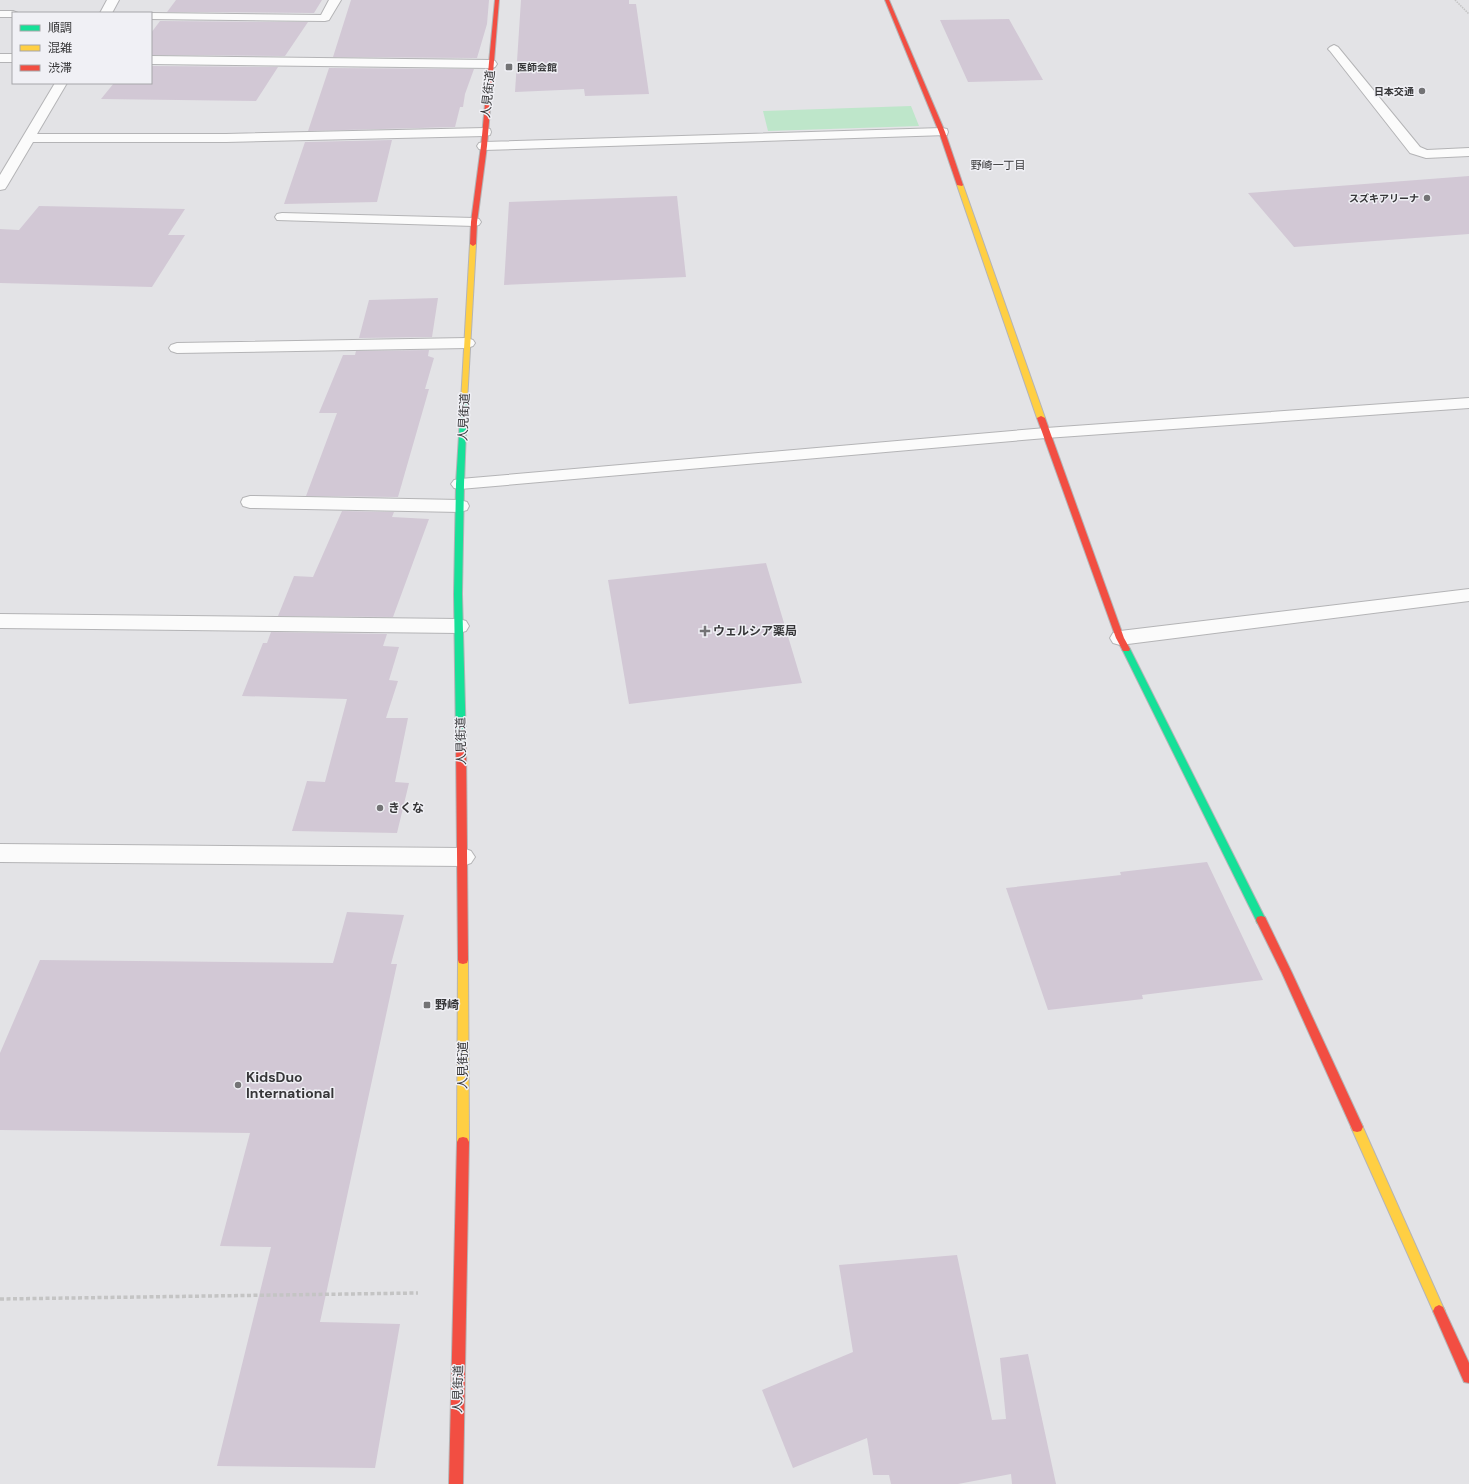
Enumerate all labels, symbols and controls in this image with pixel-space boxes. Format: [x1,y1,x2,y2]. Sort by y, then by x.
legend [12,12,152,84]
text: 順調 [48,20,72,36]
text: 混雑 [48,40,72,56]
text: 渋滞 [48,60,72,76]
place label: 医師会館 [517,61,557,74]
marker: 医師会館 [504,62,514,72]
street label: 人見街道 [478,69,498,119]
place label: 日本交通 [1374,85,1414,98]
marker: 日本交通 [1417,86,1427,96]
district label: 野崎一丁目 [971,158,1026,172]
place label: スズキアリーナ [1349,192,1419,205]
marker: スズキアリーナ [1422,193,1432,203]
street label: 人見街道 [455,393,473,441]
place label: ウェルシア薬局 [713,623,797,639]
marker: ウェルシア薬局 [700,626,710,636]
street label: 人見街道 [453,717,469,765]
place label: きくな [388,800,424,816]
marker: きくな [375,803,385,813]
place label: 野崎 [435,997,459,1013]
marker: 野崎 [422,1000,432,1010]
street label: 人見街道 [455,1041,471,1089]
place label: KidsDuo International [246,1068,334,1102]
marker: KidsDuo International [233,1080,243,1090]
street label: 人見街道 [450,1365,466,1413]

